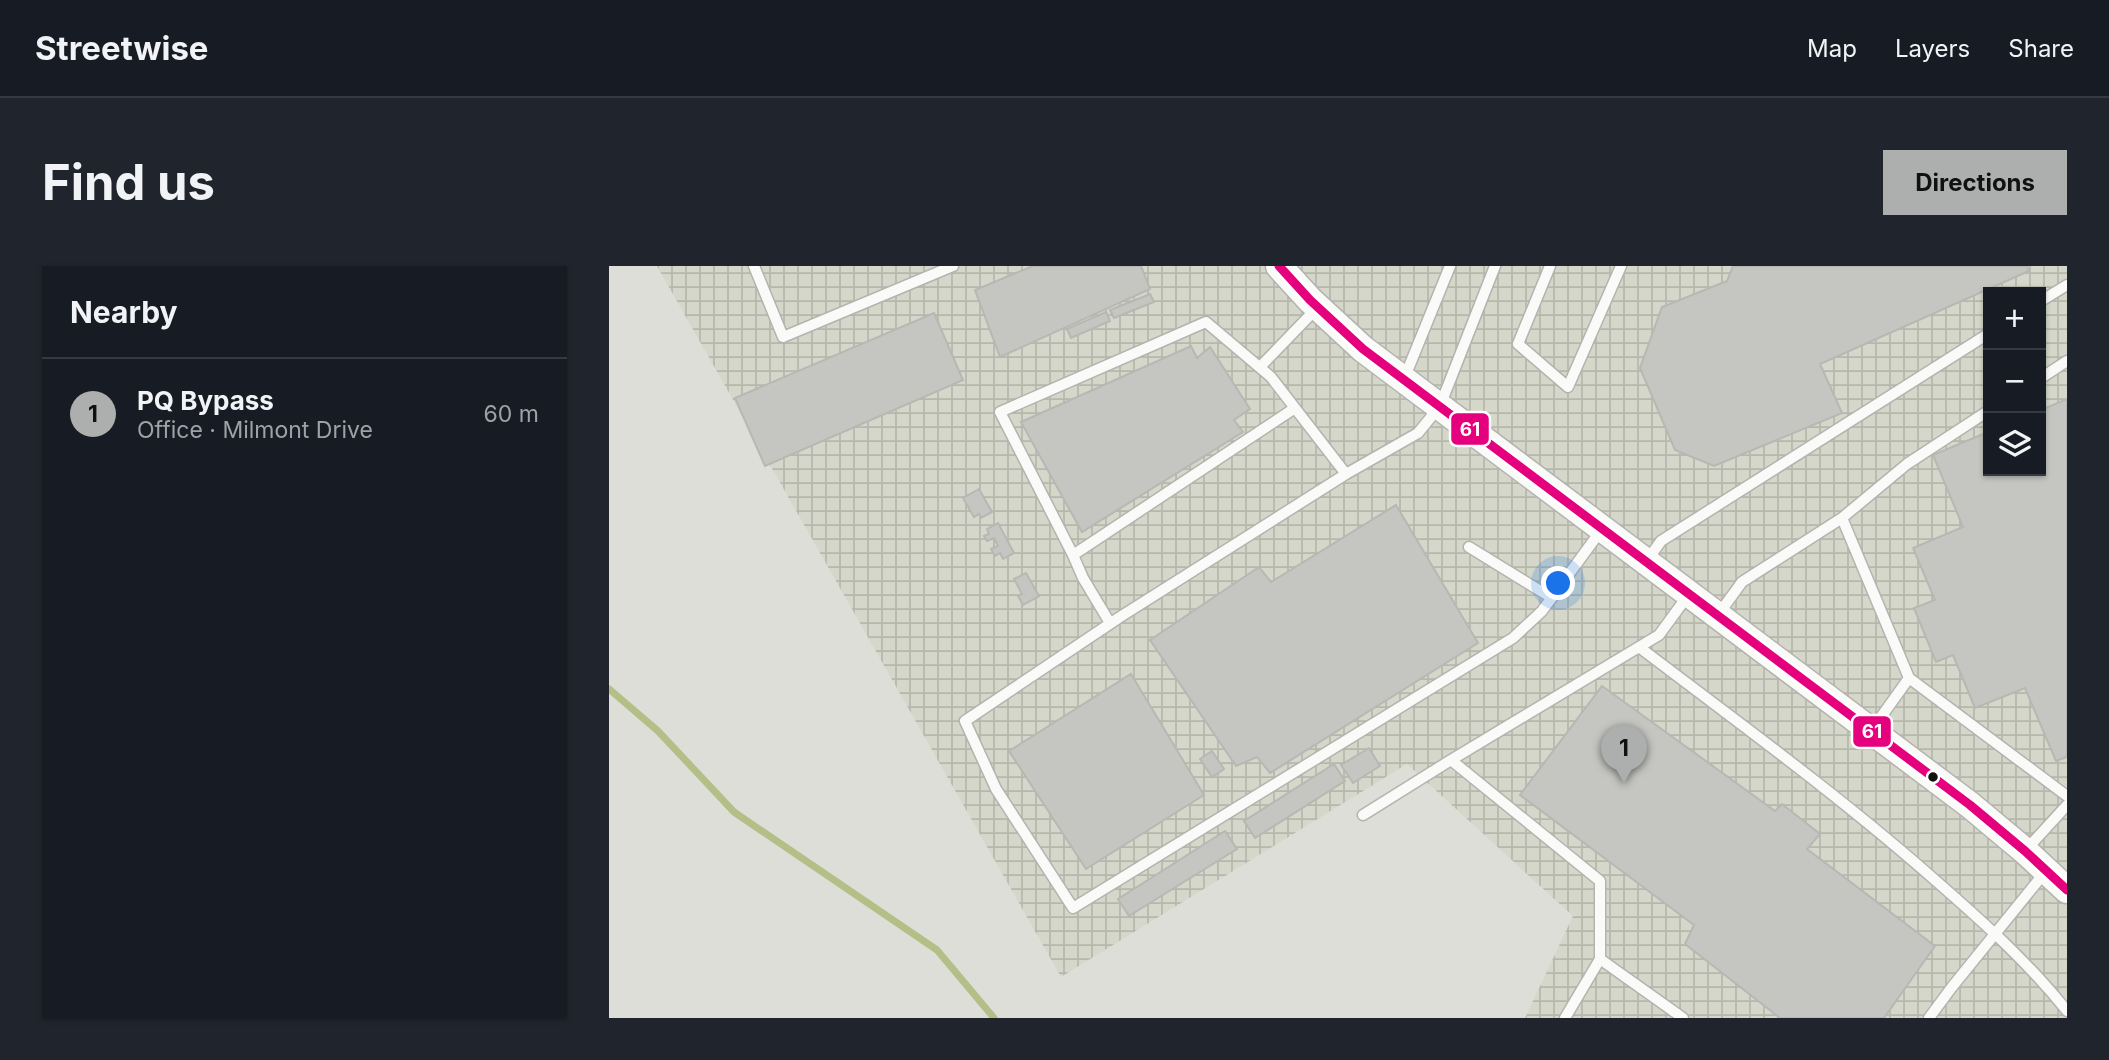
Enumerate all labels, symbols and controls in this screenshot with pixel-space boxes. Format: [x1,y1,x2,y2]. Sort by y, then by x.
text: Streetwise [35,28,209,68]
text: Map [1807,34,1857,63]
text: Layers [1895,34,1970,63]
text: Share [2008,34,2074,63]
button: Directions [1883,150,2067,215]
text: Find us [42,153,215,212]
map controls [1983,287,2046,476]
button: + [1983,287,2046,350]
text: Nearby [70,294,178,330]
button: − [1983,350,2046,413]
text: PQ Bypass [137,385,274,416]
text: 1 [88,400,98,428]
text: 60 m [484,400,539,428]
line badge: 61 [1450,412,1490,446]
button: layers [1983,413,2046,476]
text: Office · Milmont Drive [137,416,373,444]
text: 61 [1460,418,1480,441]
your location [1541,566,1575,600]
line badge: 61 [1852,715,1892,748]
text: 61 [1862,720,1882,743]
pin: 1 [1601,725,1647,783]
unlabelled marker [1926,770,1940,784]

